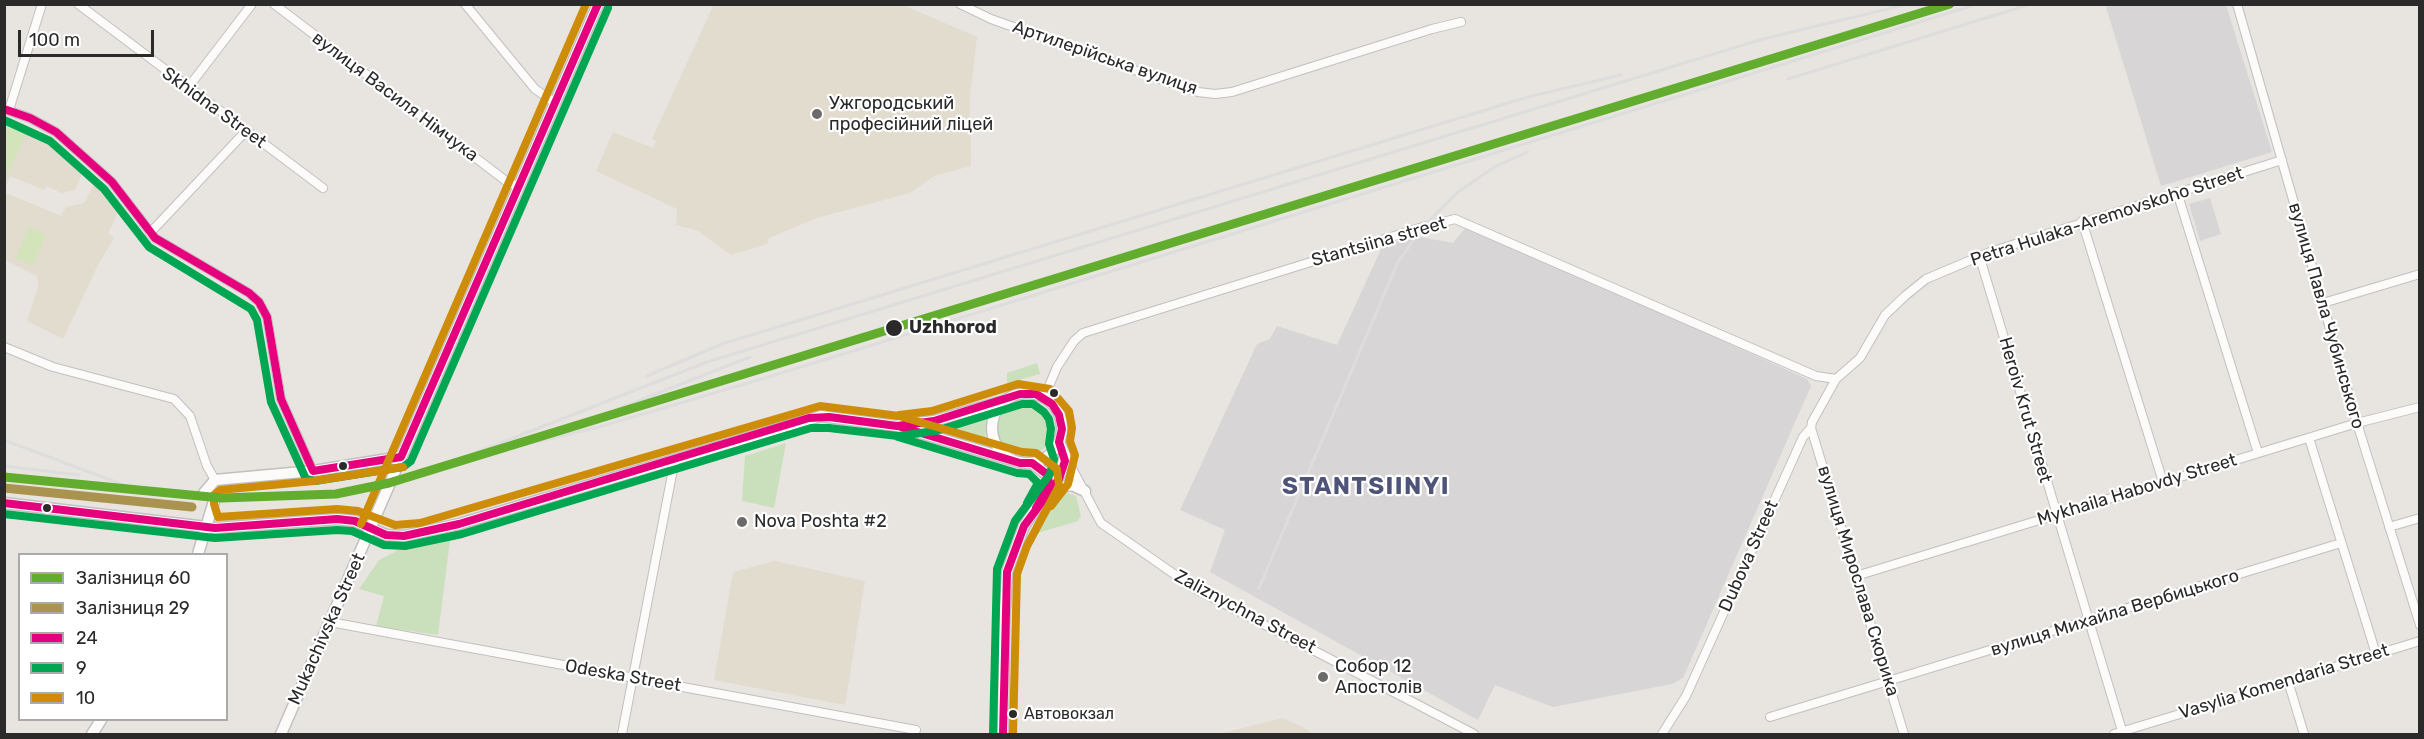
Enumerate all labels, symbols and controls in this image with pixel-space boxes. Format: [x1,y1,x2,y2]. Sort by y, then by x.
street label: Артилерійська вулиця [1010,16,1200,100]
scale bar [21,18,158,56]
street label: вулиця Василя Німчука [308,27,482,167]
text: 100 m [29,29,80,51]
street label: Skhidna Street [158,63,270,153]
place label: Ужгородський професійний ліцей [829,93,993,136]
marker: Ужгородський професійний ліцей [810,107,824,121]
street label: Petra Hulaka-Aremovskoho Street [1968,163,2246,271]
street label: вулиця Павла Чубинського [2283,200,2369,432]
street label: Stantsiina street [1309,212,1449,272]
place label: Uzhhorod [909,317,997,339]
marker: Uzhhorod [884,318,904,338]
street label: Heroiv Krut Street [1994,335,2056,485]
unlabelled marker [1048,387,1060,399]
street label: Mykhaila Habovdy Street [2035,449,2239,531]
unlabelled marker [337,460,349,472]
street label: вулиця Мирослава Скорика [1813,463,1903,699]
district label: STANTSIINYI [1282,473,1450,501]
street label: Dubova Street [1715,497,1783,615]
unlabelled marker [41,502,53,514]
place label: Nova Poshta #2 [754,511,887,533]
marker: Nova Poshta #2 [735,515,749,529]
street label: Mukachivska Street [284,550,370,708]
legend [18,553,228,721]
street label: вулиця Михайла Вербицького [1988,565,2242,661]
street label: Zaliznychna Street [1171,566,1319,658]
text: Залізниця 60 [76,567,191,589]
text: Залізниця 29 [76,597,190,619]
text: 24 [76,627,98,649]
street label: Vasylia Komendaria Street [2176,640,2392,724]
street label: Odeska Street [563,655,683,697]
place label: Собор 12 Апостолів [1335,656,1422,698]
text: 9 [76,657,87,679]
marker: Собор 12 Апостолів [1316,670,1330,684]
text: 10 [76,687,95,709]
place label: Автовокзал [1024,704,1114,724]
marker: Автовокзал [1007,708,1019,720]

